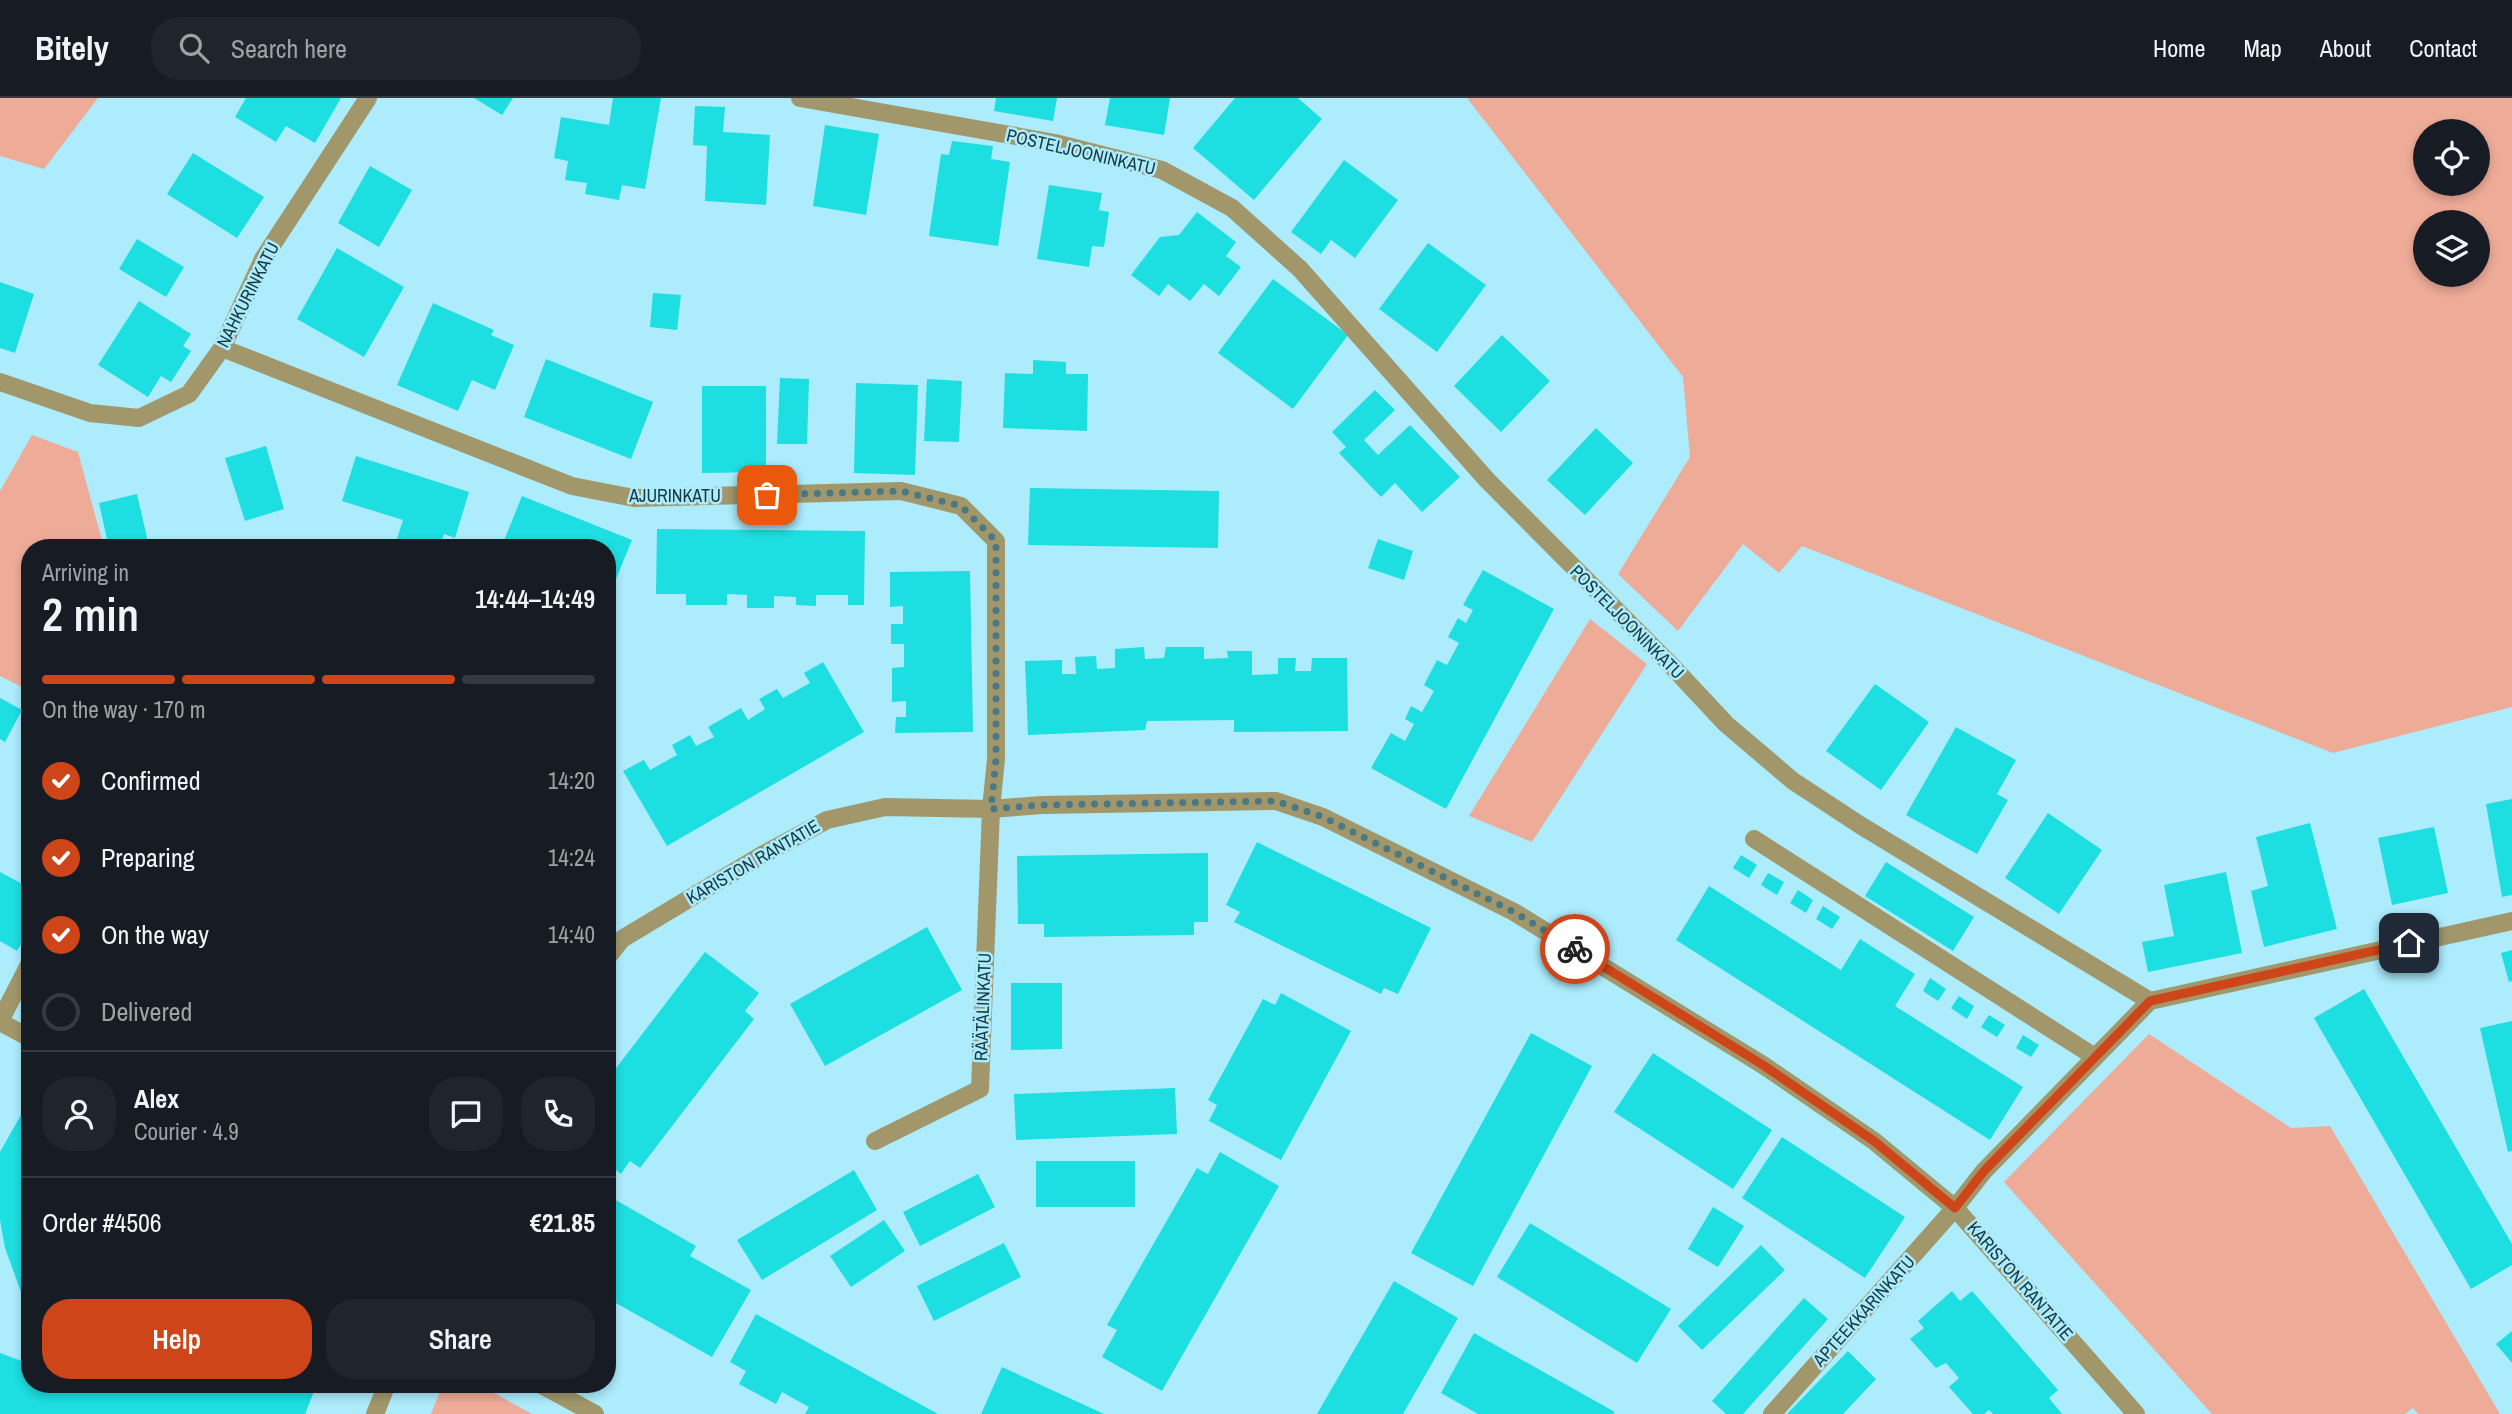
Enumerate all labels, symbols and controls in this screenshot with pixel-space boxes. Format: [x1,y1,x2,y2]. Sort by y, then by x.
search box [151,17,641,80]
text: Bitely [35,26,109,70]
icon: search [175,29,213,67]
text: Search here [231,31,347,66]
text: Home [2153,32,2205,64]
text: Map [2243,32,2282,64]
text: About [2320,32,2371,64]
text: Contact [2409,32,2477,64]
map controls [2413,119,2490,287]
button: locate [2413,119,2490,196]
street label: POSTELJOONINKATU [1004,122,1158,181]
button: layers [2413,210,2490,287]
street label: NAHKURINKATU [210,238,285,352]
pin [737,465,797,525]
icon: bag [748,476,786,514]
street label: AJURINKATU [628,483,721,508]
text: Arriving in [42,557,129,588]
street label: POSTELJOONINKATU [1565,559,1690,684]
text: 14:44–14:49 [475,581,595,616]
text: 2 min [42,583,139,645]
text: On the way · 170 m [42,694,206,725]
icon: check [42,762,80,800]
text: Confirmed [101,763,201,798]
text: 14:20 [548,765,595,796]
street label: KARISTON RANTATIE [681,813,824,910]
icon: check [42,839,80,877]
text: Preparing [101,840,195,875]
text: 14:24 [548,842,595,873]
pin [2379,913,2439,973]
courier [1540,914,1610,984]
icon: check [42,916,80,954]
text: On the way [101,917,209,952]
text: 14:40 [548,919,595,950]
icon: home [2390,924,2428,962]
icon: bike [1556,930,1594,968]
street label: RÄÄTÄLINKATU [968,952,997,1062]
text: Delivered [101,994,192,1029]
button: person [42,1077,116,1151]
button: chat [429,1077,503,1151]
button: phone [521,1077,595,1151]
text: Alex [134,1081,179,1116]
text: Courier · 4.9 [134,1116,239,1147]
text: Order #4506 [42,1205,162,1240]
text: €21.85 [530,1205,595,1240]
street label: KARISTON RANTATIE [1962,1216,2079,1346]
street label: APTEEKKARINKATU [1806,1250,1920,1372]
button: Help [42,1299,312,1379]
button: Share [326,1299,595,1379]

